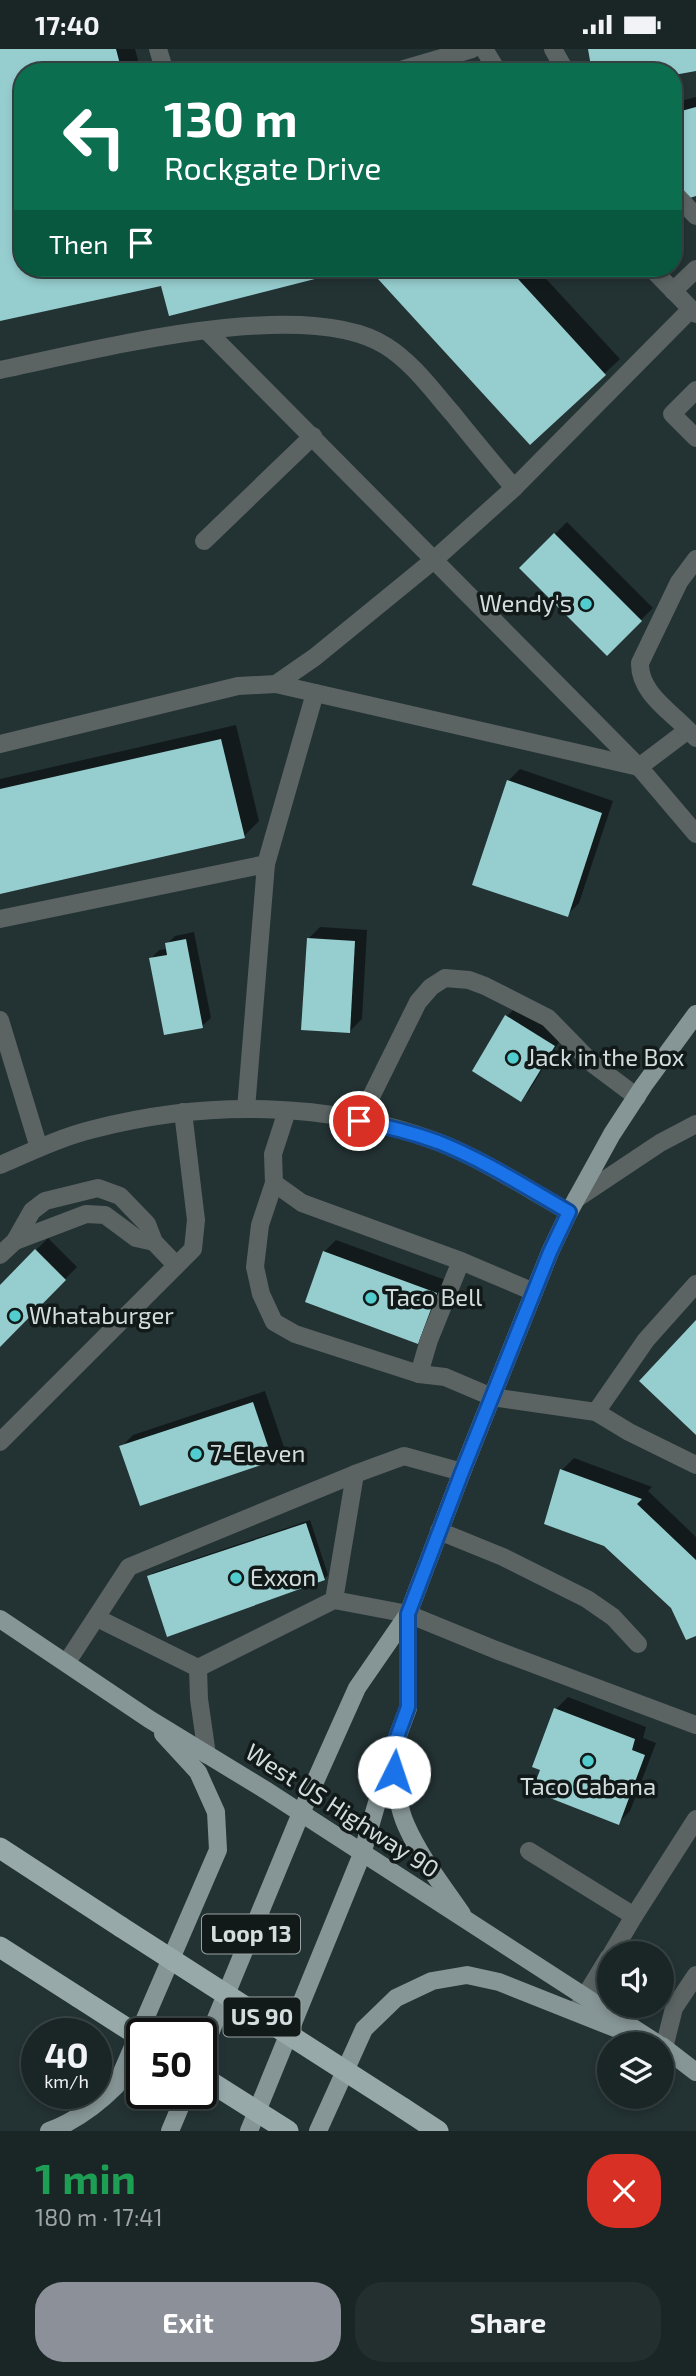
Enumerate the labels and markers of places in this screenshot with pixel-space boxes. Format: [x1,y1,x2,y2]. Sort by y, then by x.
place label: Wendy's [479,588,572,617]
marker: Wendy's [578,596,594,612]
place label: Jack in the Box [527,1042,685,1071]
marker: Jack in the Box [505,1050,521,1066]
pin [329,1091,389,1151]
place label: Taco Bell [385,1282,482,1311]
marker: Taco Bell [363,1290,379,1306]
place label: Whataburger [29,1300,174,1329]
marker: Whataburger [7,1308,23,1324]
place label: 7-Eleven [210,1438,305,1467]
marker: 7-Eleven [188,1446,204,1462]
place label: Exxon [250,1562,316,1591]
marker: Exxon [228,1570,244,1586]
marker: Taco Cabana [580,1753,596,1769]
place label: Taco Cabana [520,1771,656,1800]

